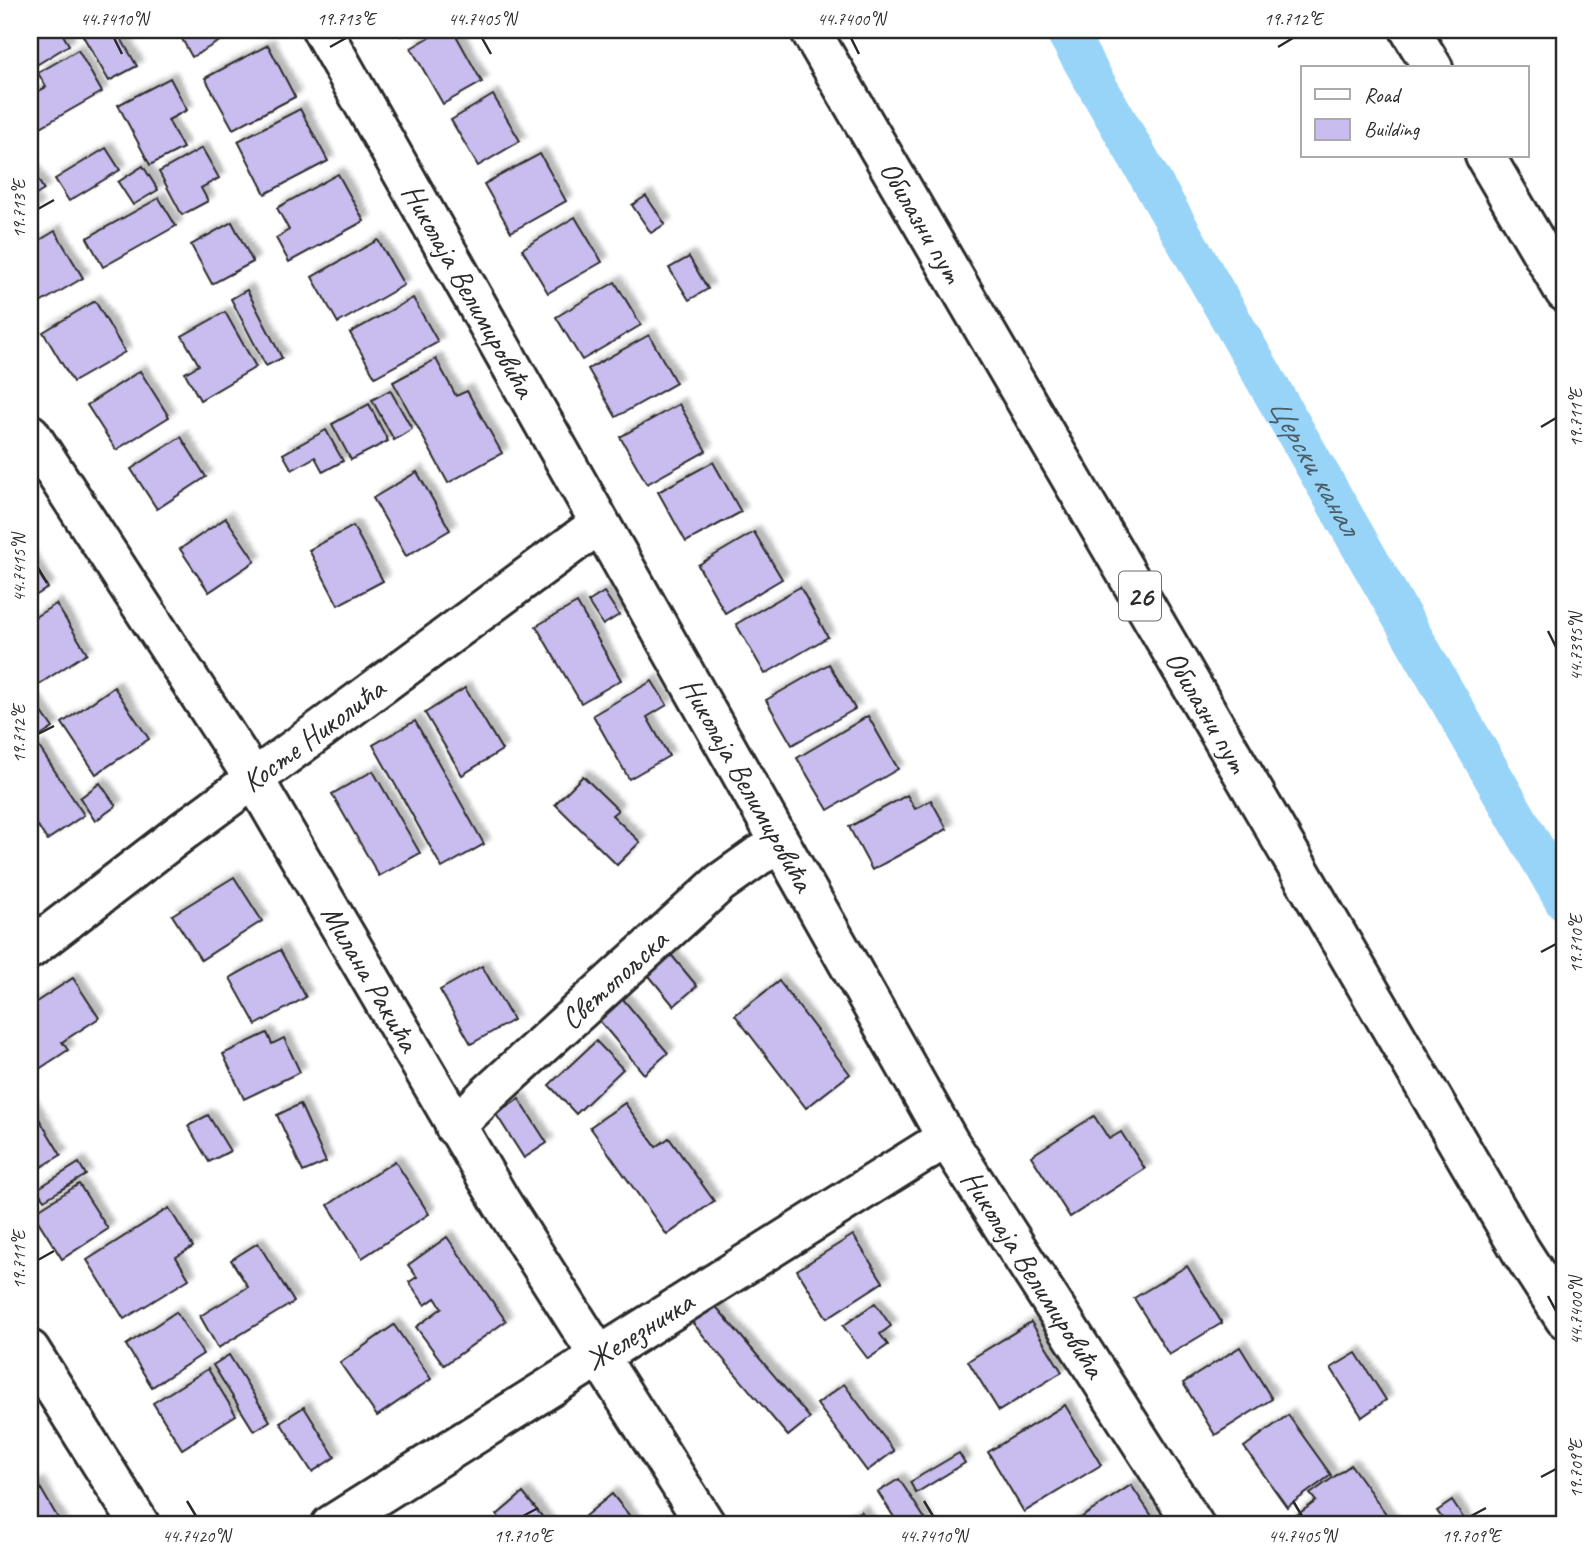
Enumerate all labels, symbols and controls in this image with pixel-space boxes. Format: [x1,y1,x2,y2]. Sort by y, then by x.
text: 44.7410°N [80,8,151,30]
text: 19.713°E [317,8,378,30]
text: 44.7405°N [448,8,519,30]
text: 44.7400°N [817,8,888,30]
text: 19.712°E [1264,8,1325,30]
legend [1301,66,1528,158]
text: Road [1364,82,1403,108]
text: Building [1364,116,1421,142]
street label: Обилазни пут [871,154,973,291]
text: 19.713°E [8,177,30,238]
street label: Николаја Велимировића [393,177,545,406]
text: 19.711°E [1565,386,1587,447]
water label: Церски канал [1259,390,1372,546]
text: 44.7415°N [8,531,30,602]
road number: 26 [1119,572,1161,620]
text: 44.7395°N [1565,610,1587,681]
street label: Обилазни пут [1157,644,1258,781]
street label: Косте Николића [234,669,394,800]
street label: Николаја Велимировића [672,671,824,900]
text: 19.712°E [8,702,30,763]
street label: Милана Ракића [313,898,429,1060]
text: 19.710°E [1565,912,1587,973]
street label: Светопољска [553,920,677,1038]
street label: Николаја Велимировића [953,1163,1115,1386]
text: 19.711°E [8,1228,30,1289]
text: 44.7400°N [1565,1274,1587,1345]
street label: Железничка [578,1282,702,1379]
text: 19.709°E [1565,1437,1587,1498]
text: 44.7420°N [162,1525,233,1547]
text: 19.710°E [494,1525,555,1547]
text: 44.7410°N [899,1525,970,1547]
text: 44.7405°N [1268,1525,1339,1547]
text: 19.709°E [1442,1525,1503,1547]

